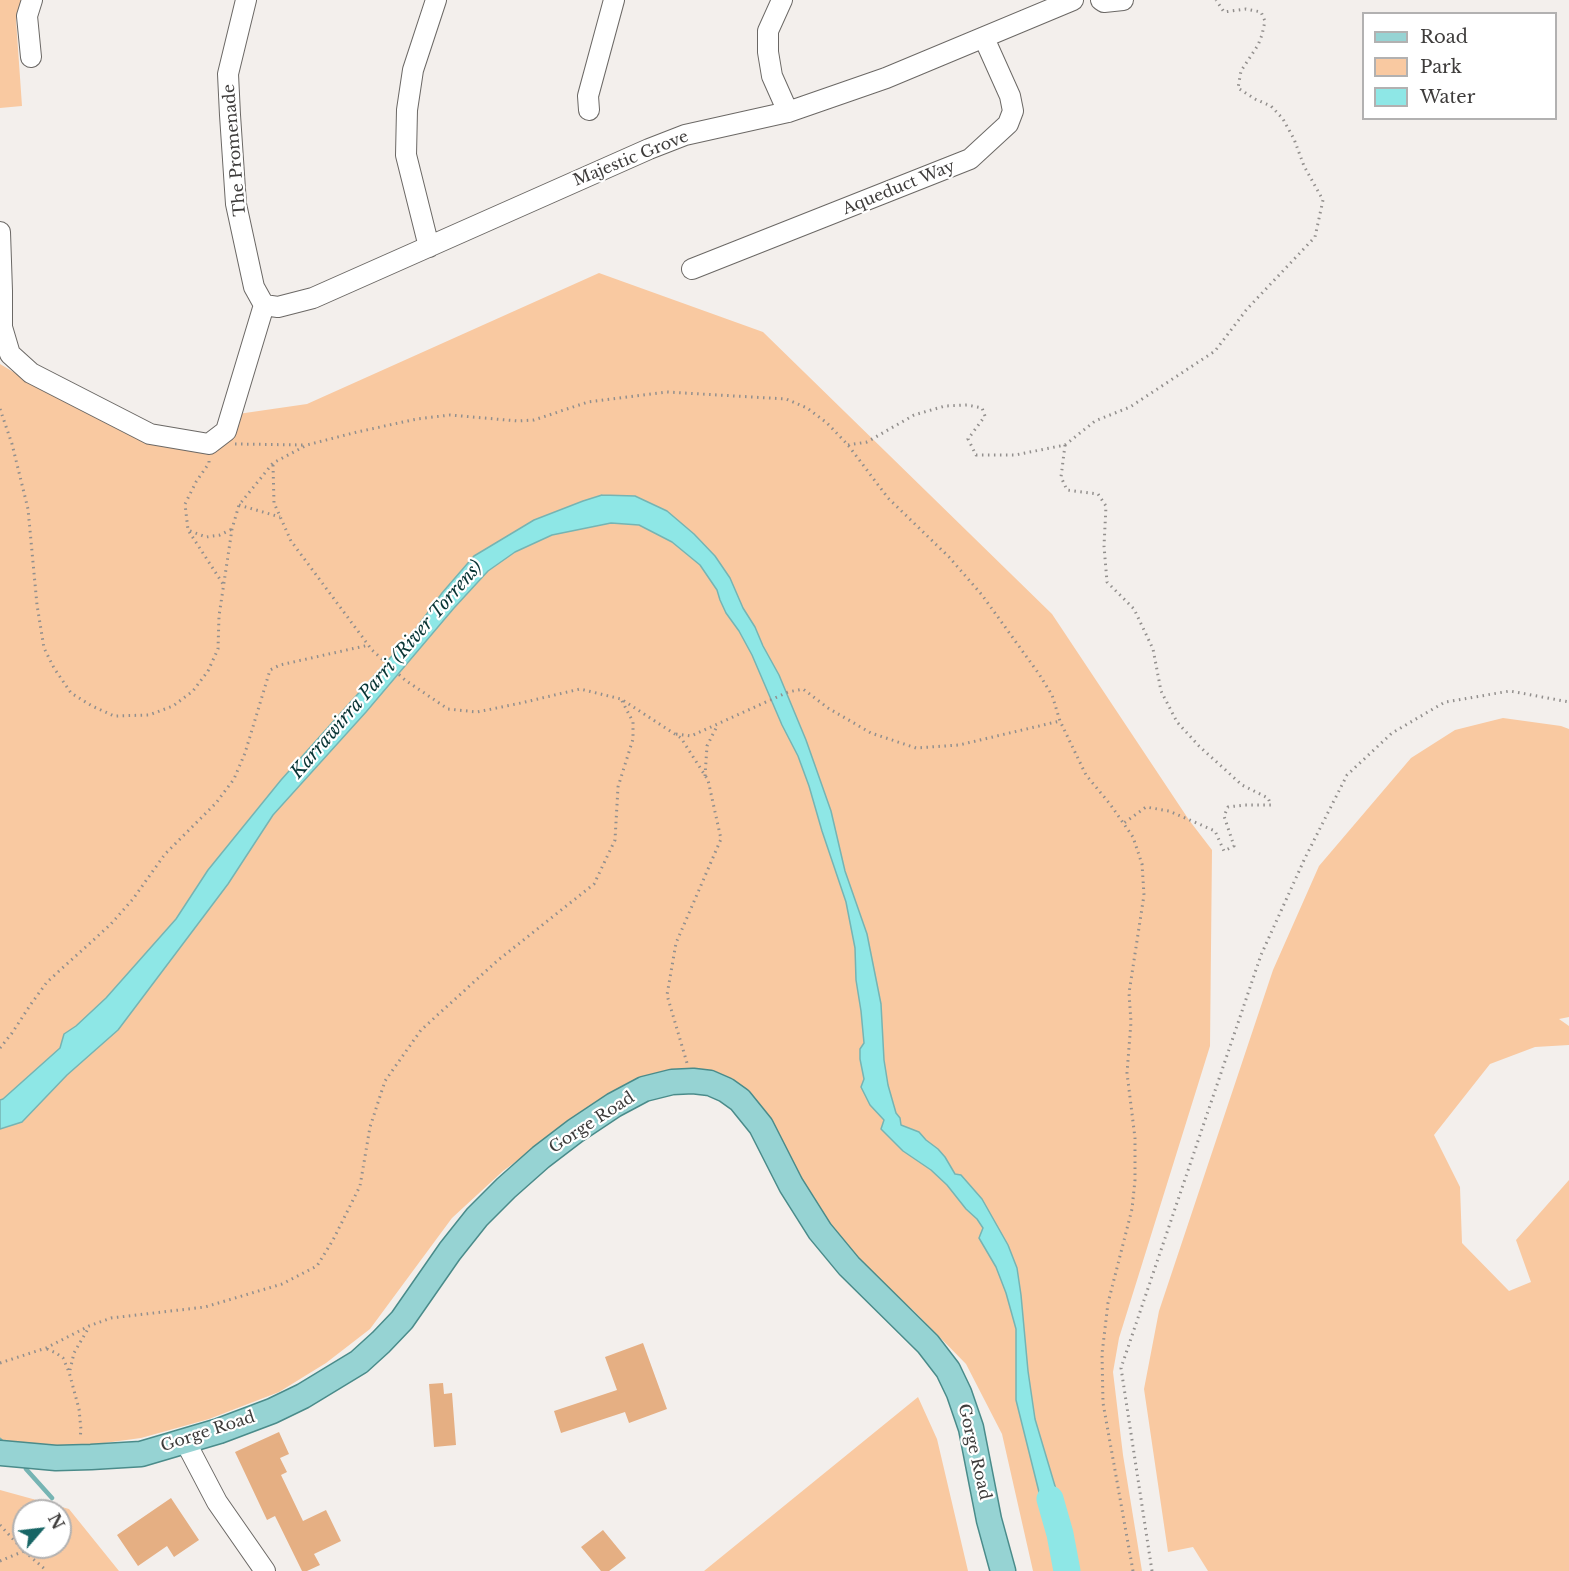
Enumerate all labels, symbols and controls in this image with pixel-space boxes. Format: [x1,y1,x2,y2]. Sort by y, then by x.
legend [1362,12,1557,120]
text: Road [1420,26,1468,48]
text: Park [1420,56,1462,78]
street label: The Promenade [220,83,250,217]
text: Water [1420,86,1475,108]
street label: Majestic Grove [571,127,691,191]
street label: Aqueduct Way [840,157,958,219]
water label: Karrawirra Parri (River Torrens) [287,557,487,783]
street label: Gorge Road [546,1088,638,1158]
street label: Gorge Road [954,1402,994,1502]
street label: Gorge Road [159,1408,257,1456]
north arrow [12,1499,72,1559]
text: N [44,1510,68,1533]

